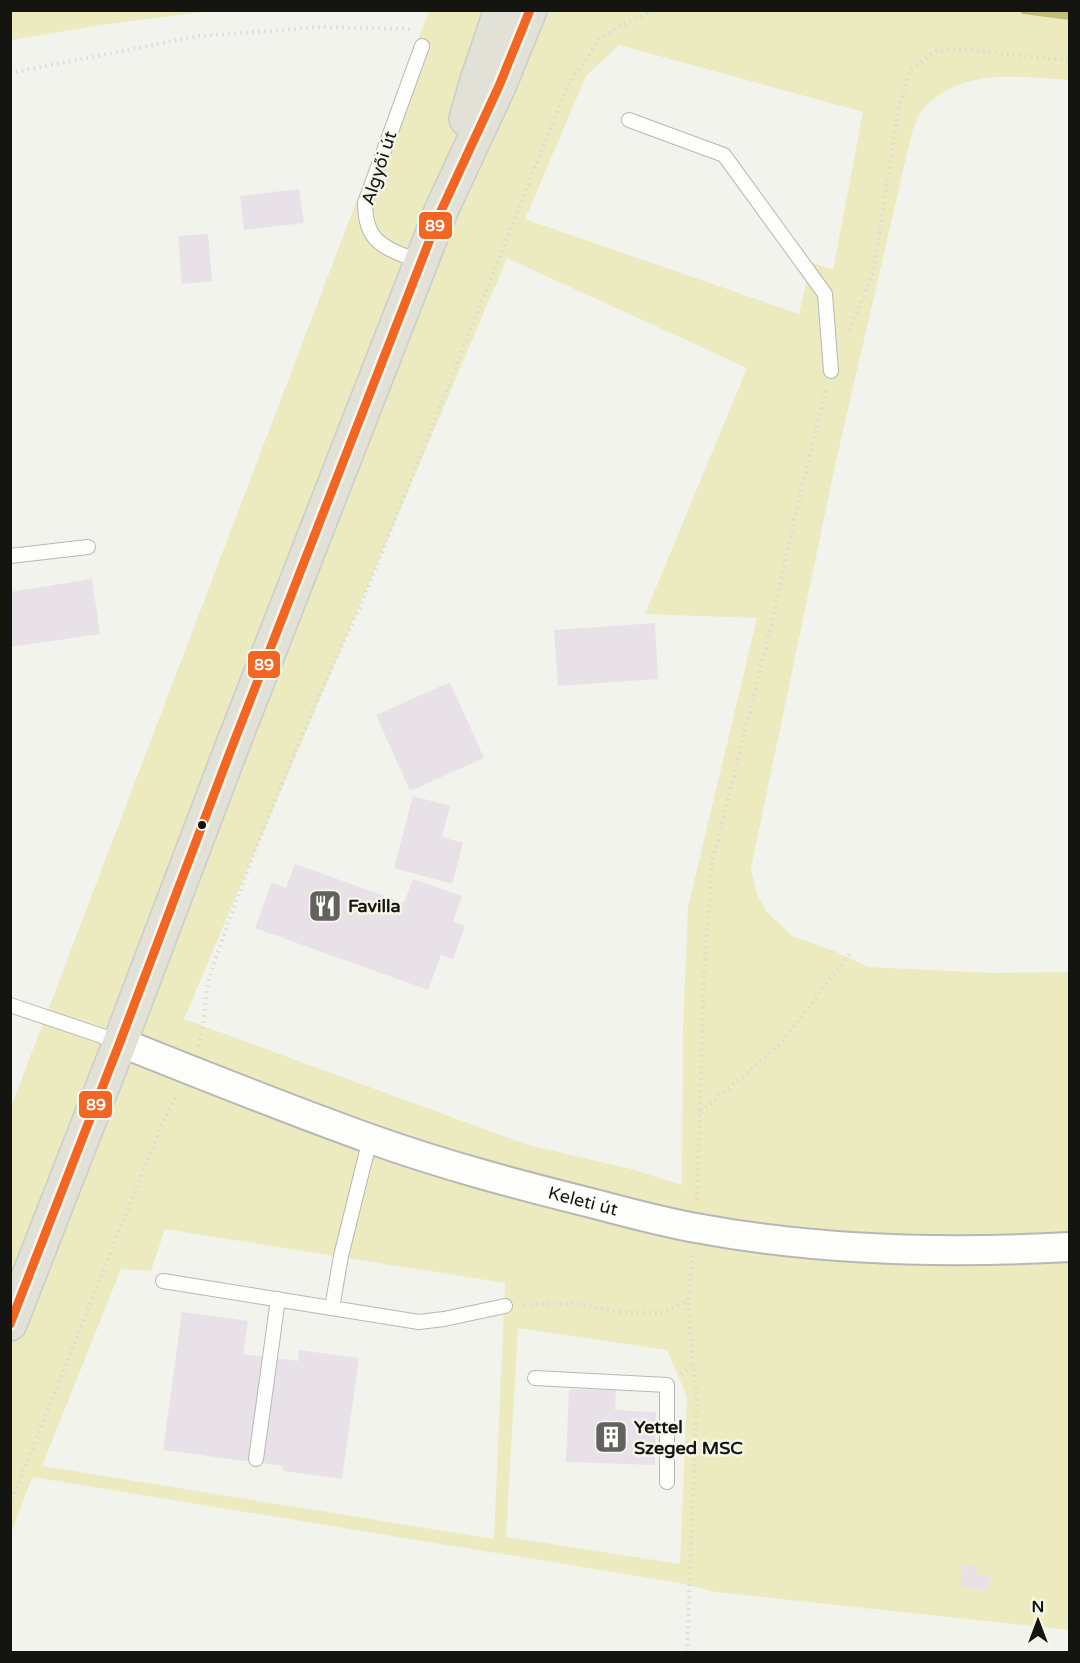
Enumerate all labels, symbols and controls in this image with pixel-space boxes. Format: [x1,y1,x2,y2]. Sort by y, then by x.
street label: Algyői út [357,128,401,208]
line badge: 89 [418,211,453,240]
text: 89 [425,216,445,236]
line badge: 89 [247,650,281,679]
text: 89 [254,655,274,675]
unlabelled marker [196,819,208,831]
restaurant icon: Favilla [307,888,343,924]
place label: Favilla [348,895,401,917]
line badge: 89 [78,1090,113,1119]
text: 89 [86,1095,106,1115]
street label: Keleti út [546,1182,620,1221]
place label: Yettel Szeged MSC [634,1416,743,1459]
building icon: Yettel Szeged MSC [593,1419,629,1455]
north arrow [1008,1591,1068,1651]
text: N [1032,1597,1044,1617]

